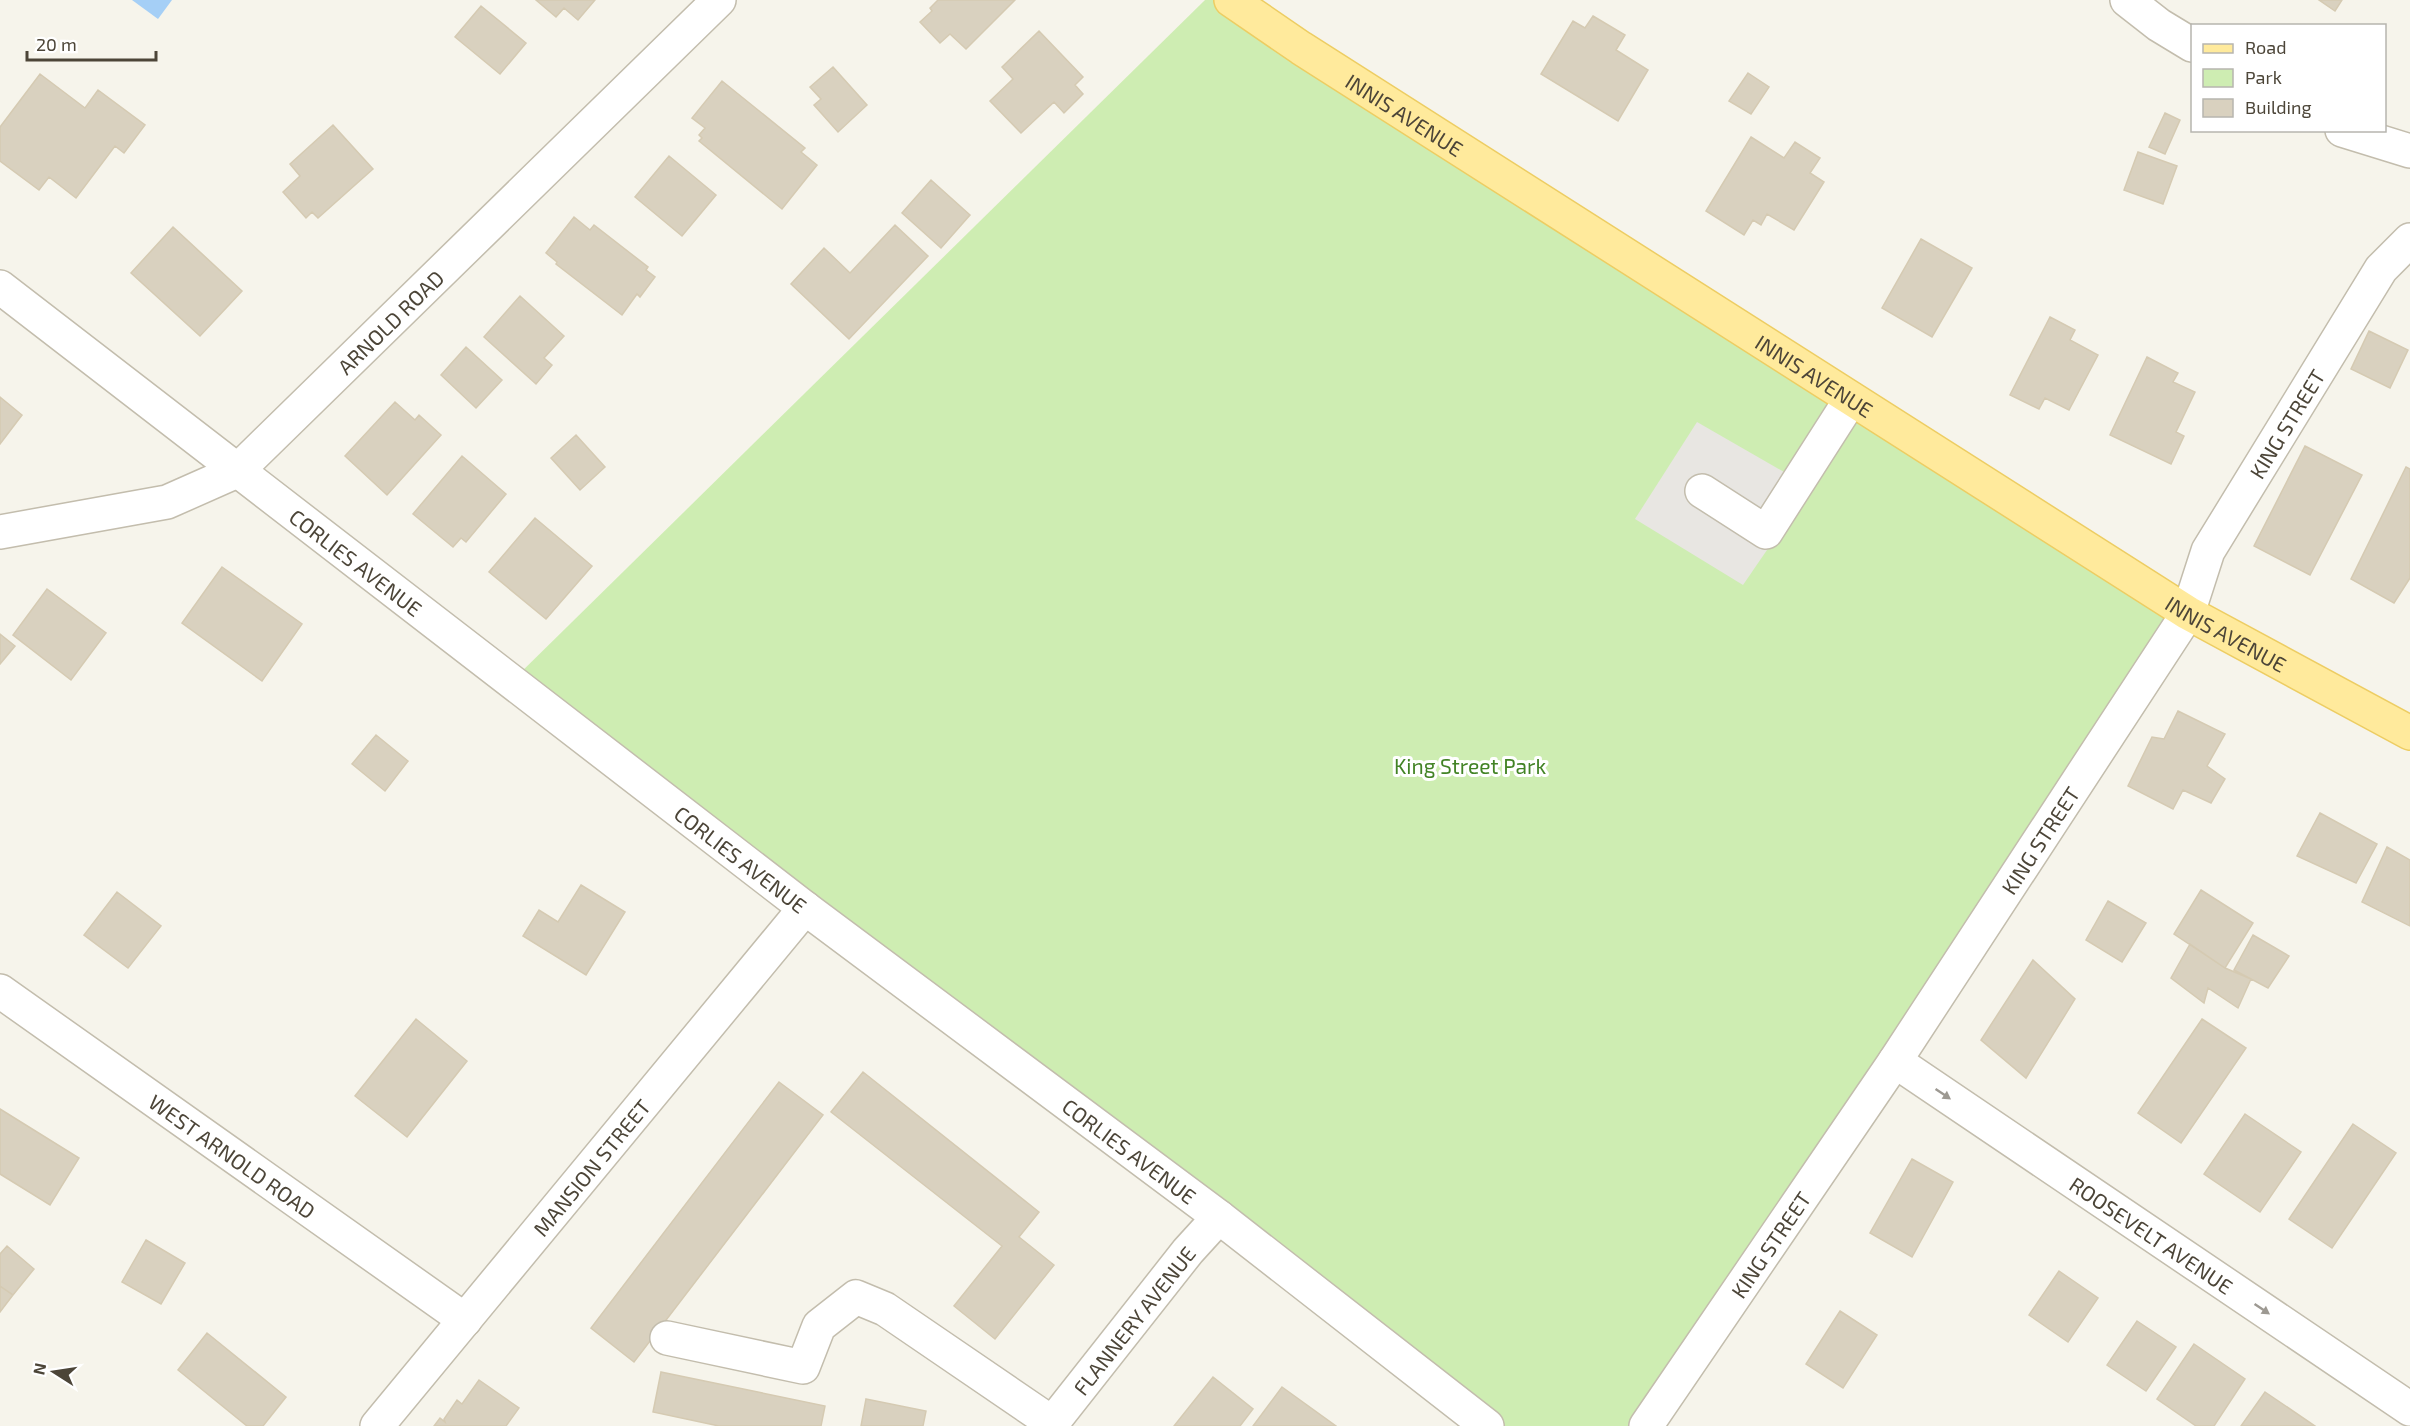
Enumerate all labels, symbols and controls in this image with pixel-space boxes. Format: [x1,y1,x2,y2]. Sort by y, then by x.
scale bar [27,24,156,62]
legend [2191,24,2386,132]
text: 20 m [36,33,77,55]
text: Road [2245,36,2286,58]
text: Park [2245,66,2282,88]
street label: INNIS AVENUE [1342,68,1468,161]
text: Building [2245,96,2312,118]
street label: ARNOLD ROAD [332,264,448,379]
street label: INNIS AVENUE [1751,329,1878,422]
street label: KING STREET [2243,364,2329,482]
street label: CORLIES AVENUE [285,503,427,621]
street label: INNIS AVENUE [2161,590,2291,677]
park label: King Street Park [1394,753,1546,778]
street label: KING STREET [1995,781,2084,898]
street label: CORLIES AVENUE [670,800,812,918]
street label: WEST ARNOLD ROAD [145,1088,321,1223]
one-way arrow [1935,1088,1951,1100]
street label: CORLIES AVENUE [1058,1092,1202,1208]
street label: MANSION STREET [527,1094,655,1240]
street label: ROOSEVELT AVENUE [2066,1171,2238,1298]
street label: KING STREET [1725,1186,1815,1302]
street label: FLANNERY AVENUE [1067,1241,1200,1399]
one-way arrow [2253,1303,2269,1315]
north arrow [24,1342,84,1402]
text: N [28,1361,49,1376]

